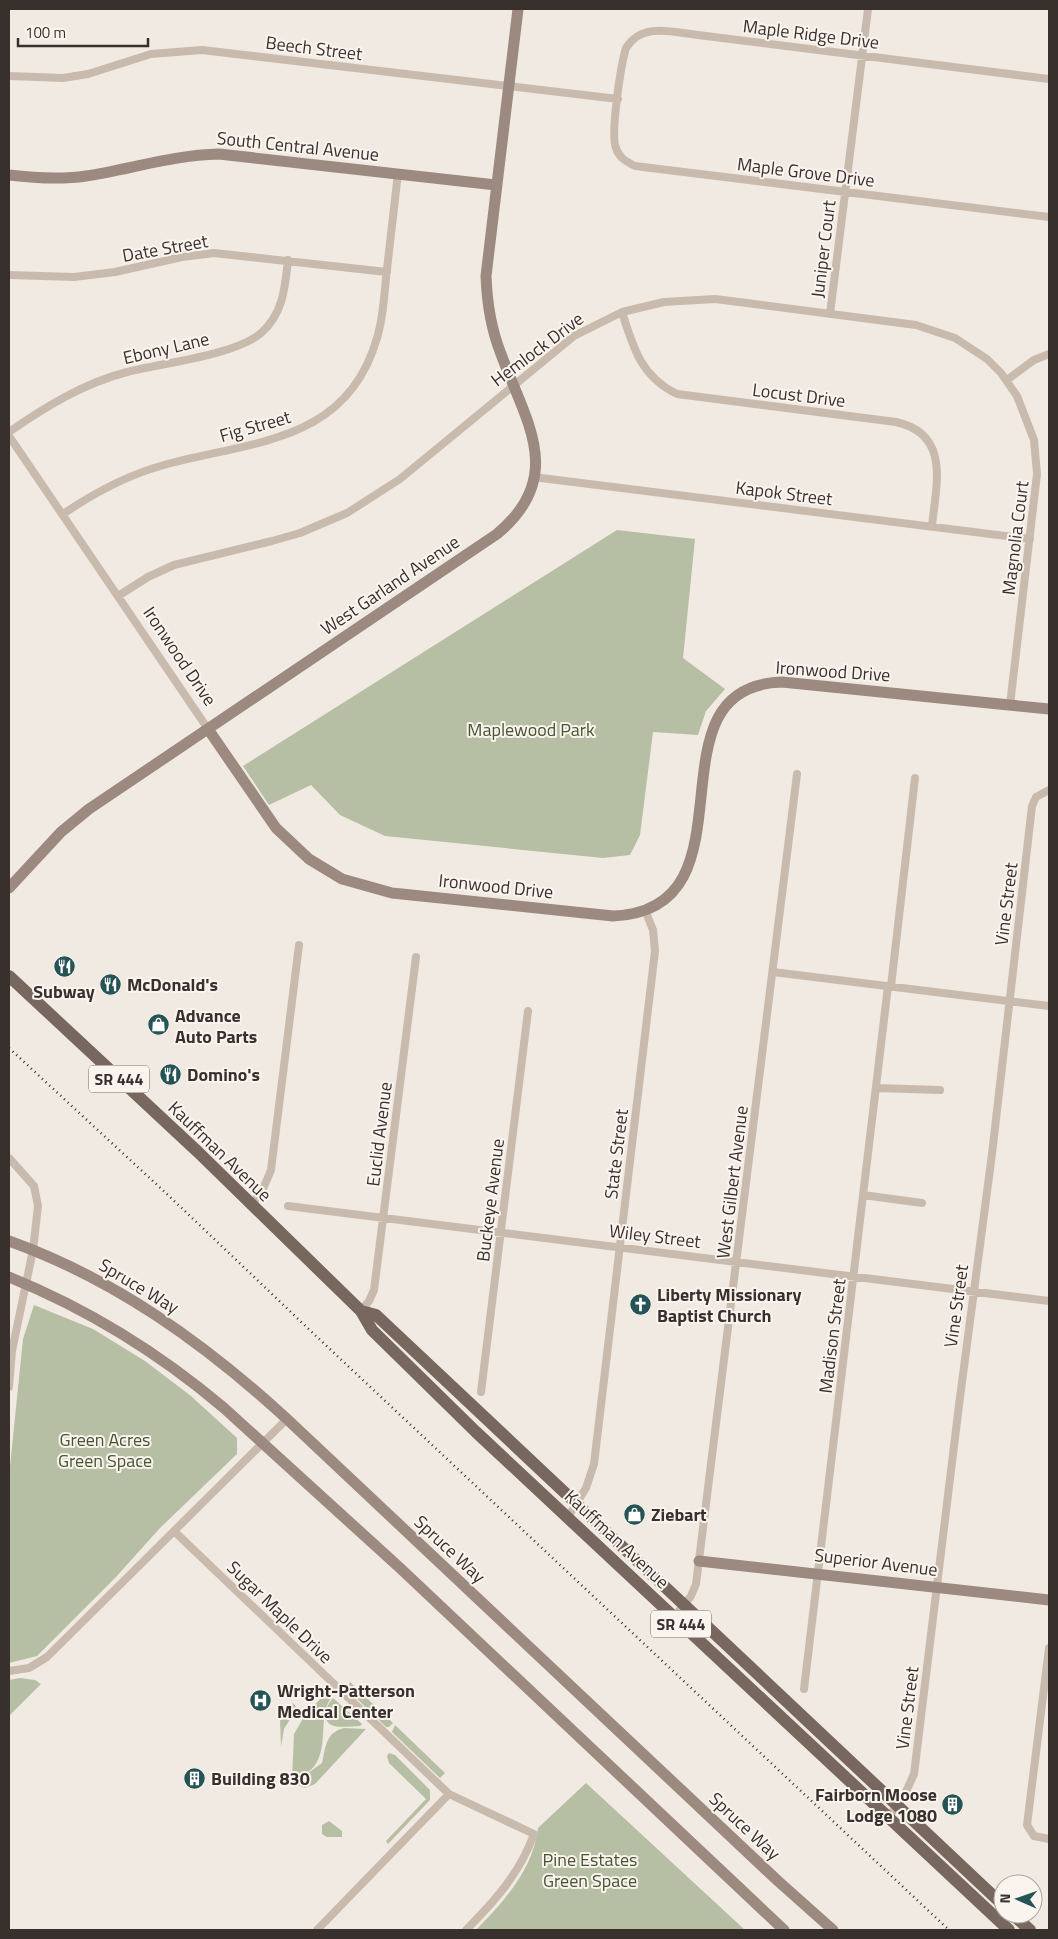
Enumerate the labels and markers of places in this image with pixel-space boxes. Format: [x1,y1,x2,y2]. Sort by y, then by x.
restaurant icon: Subway [52,954,76,978]
place label: McDonald's [127,971,218,998]
restaurant icon: McDonald's [99,972,123,996]
place label: Subway [33,978,95,1005]
place label: Advance Auto Parts [175,1002,257,1050]
shop icon: Advance Auto Parts [147,1013,171,1037]
place label: Domino's [187,1061,260,1088]
restaurant icon: Domino's [159,1062,183,1086]
place label: Liberty Missionary Baptist Church [657,1281,801,1329]
church icon: Liberty Missionary Baptist Church [629,1292,653,1316]
place label: Ziebart [651,1501,707,1528]
shop icon: Ziebart [623,1502,647,1526]
place label: Wright-Patterson Medical Center [277,1677,415,1725]
hospital icon: Wright-Patterson Medical Center [249,1688,273,1712]
place label: Building 830 [211,1765,310,1792]
building icon: Building 830 [183,1766,207,1790]
place label: Fairborn Moose Lodge 1080 [815,1781,937,1829]
building icon: Fairborn Moose Lodge 1080 [941,1792,965,1816]

